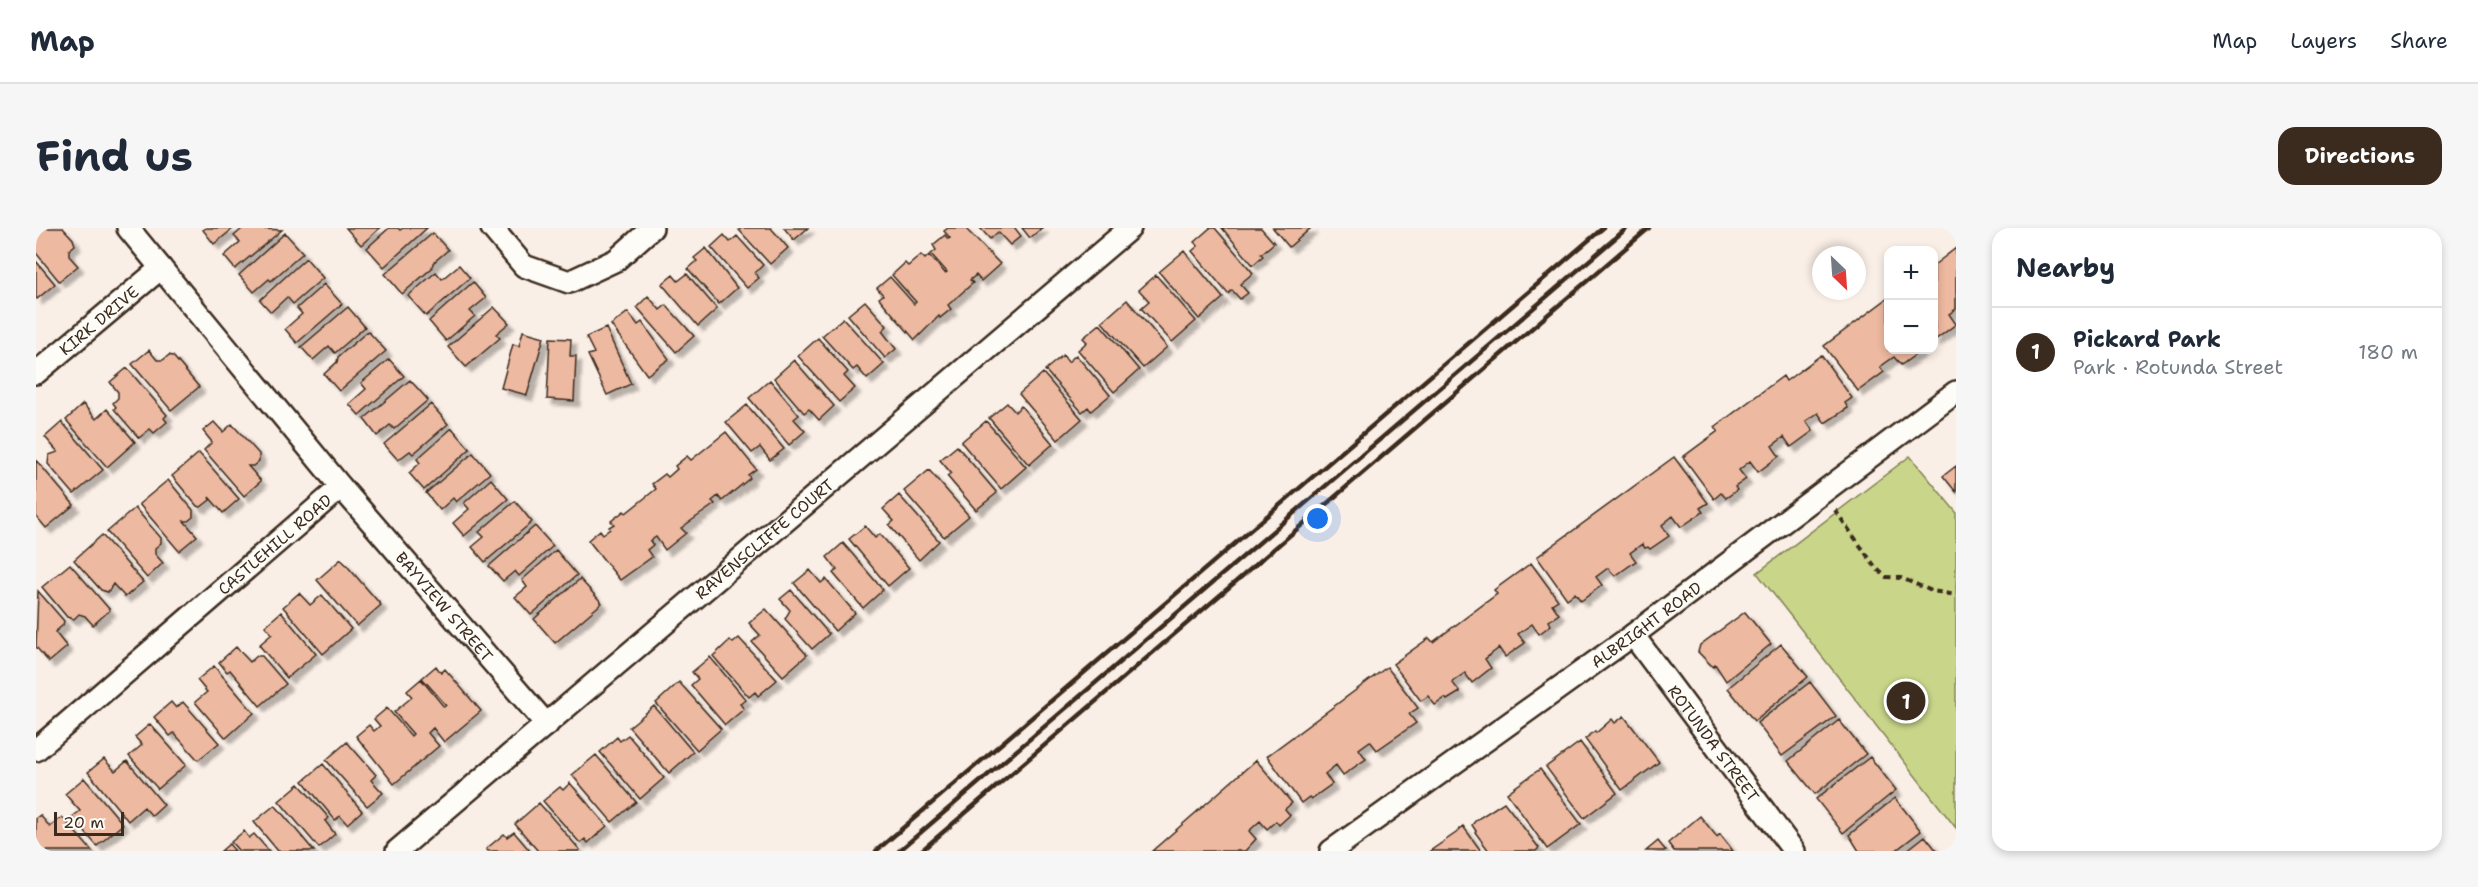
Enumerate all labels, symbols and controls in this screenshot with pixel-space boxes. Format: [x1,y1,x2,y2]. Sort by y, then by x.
text: Map [30,22,95,60]
text: Map [2212,27,2257,55]
text: Layers [2290,27,2357,55]
text: Share [2390,27,2448,55]
button: Directions [2278,127,2442,185]
text: Find us [36,128,193,184]
north arrow [1812,246,1866,300]
map controls [1884,246,1938,354]
button: + [1884,246,1938,300]
text: Nearby [2016,250,2115,285]
street label: KIRK DRIVE [55,281,143,360]
button: − [1884,300,1938,354]
text: Pickard Park [2073,325,2221,354]
text: 1 [2031,339,2040,365]
text: 180 m [2358,339,2418,365]
text: Park · Rotunda Street [2073,354,2283,380]
street label: RAVENSCLIFFE COURT [691,474,838,604]
street label: CASTLEHILL ROAD [213,489,336,599]
your location [1303,504,1332,533]
street label: BAYVIEW STREET [391,547,498,666]
street label: ALBRIGHT ROAD [1587,577,1706,672]
pin: 1 [1886,678,1926,724]
street label: ROTUNDA STREET [1663,681,1764,806]
scale bar [54,809,124,836]
text: 20 m [63,812,104,833]

